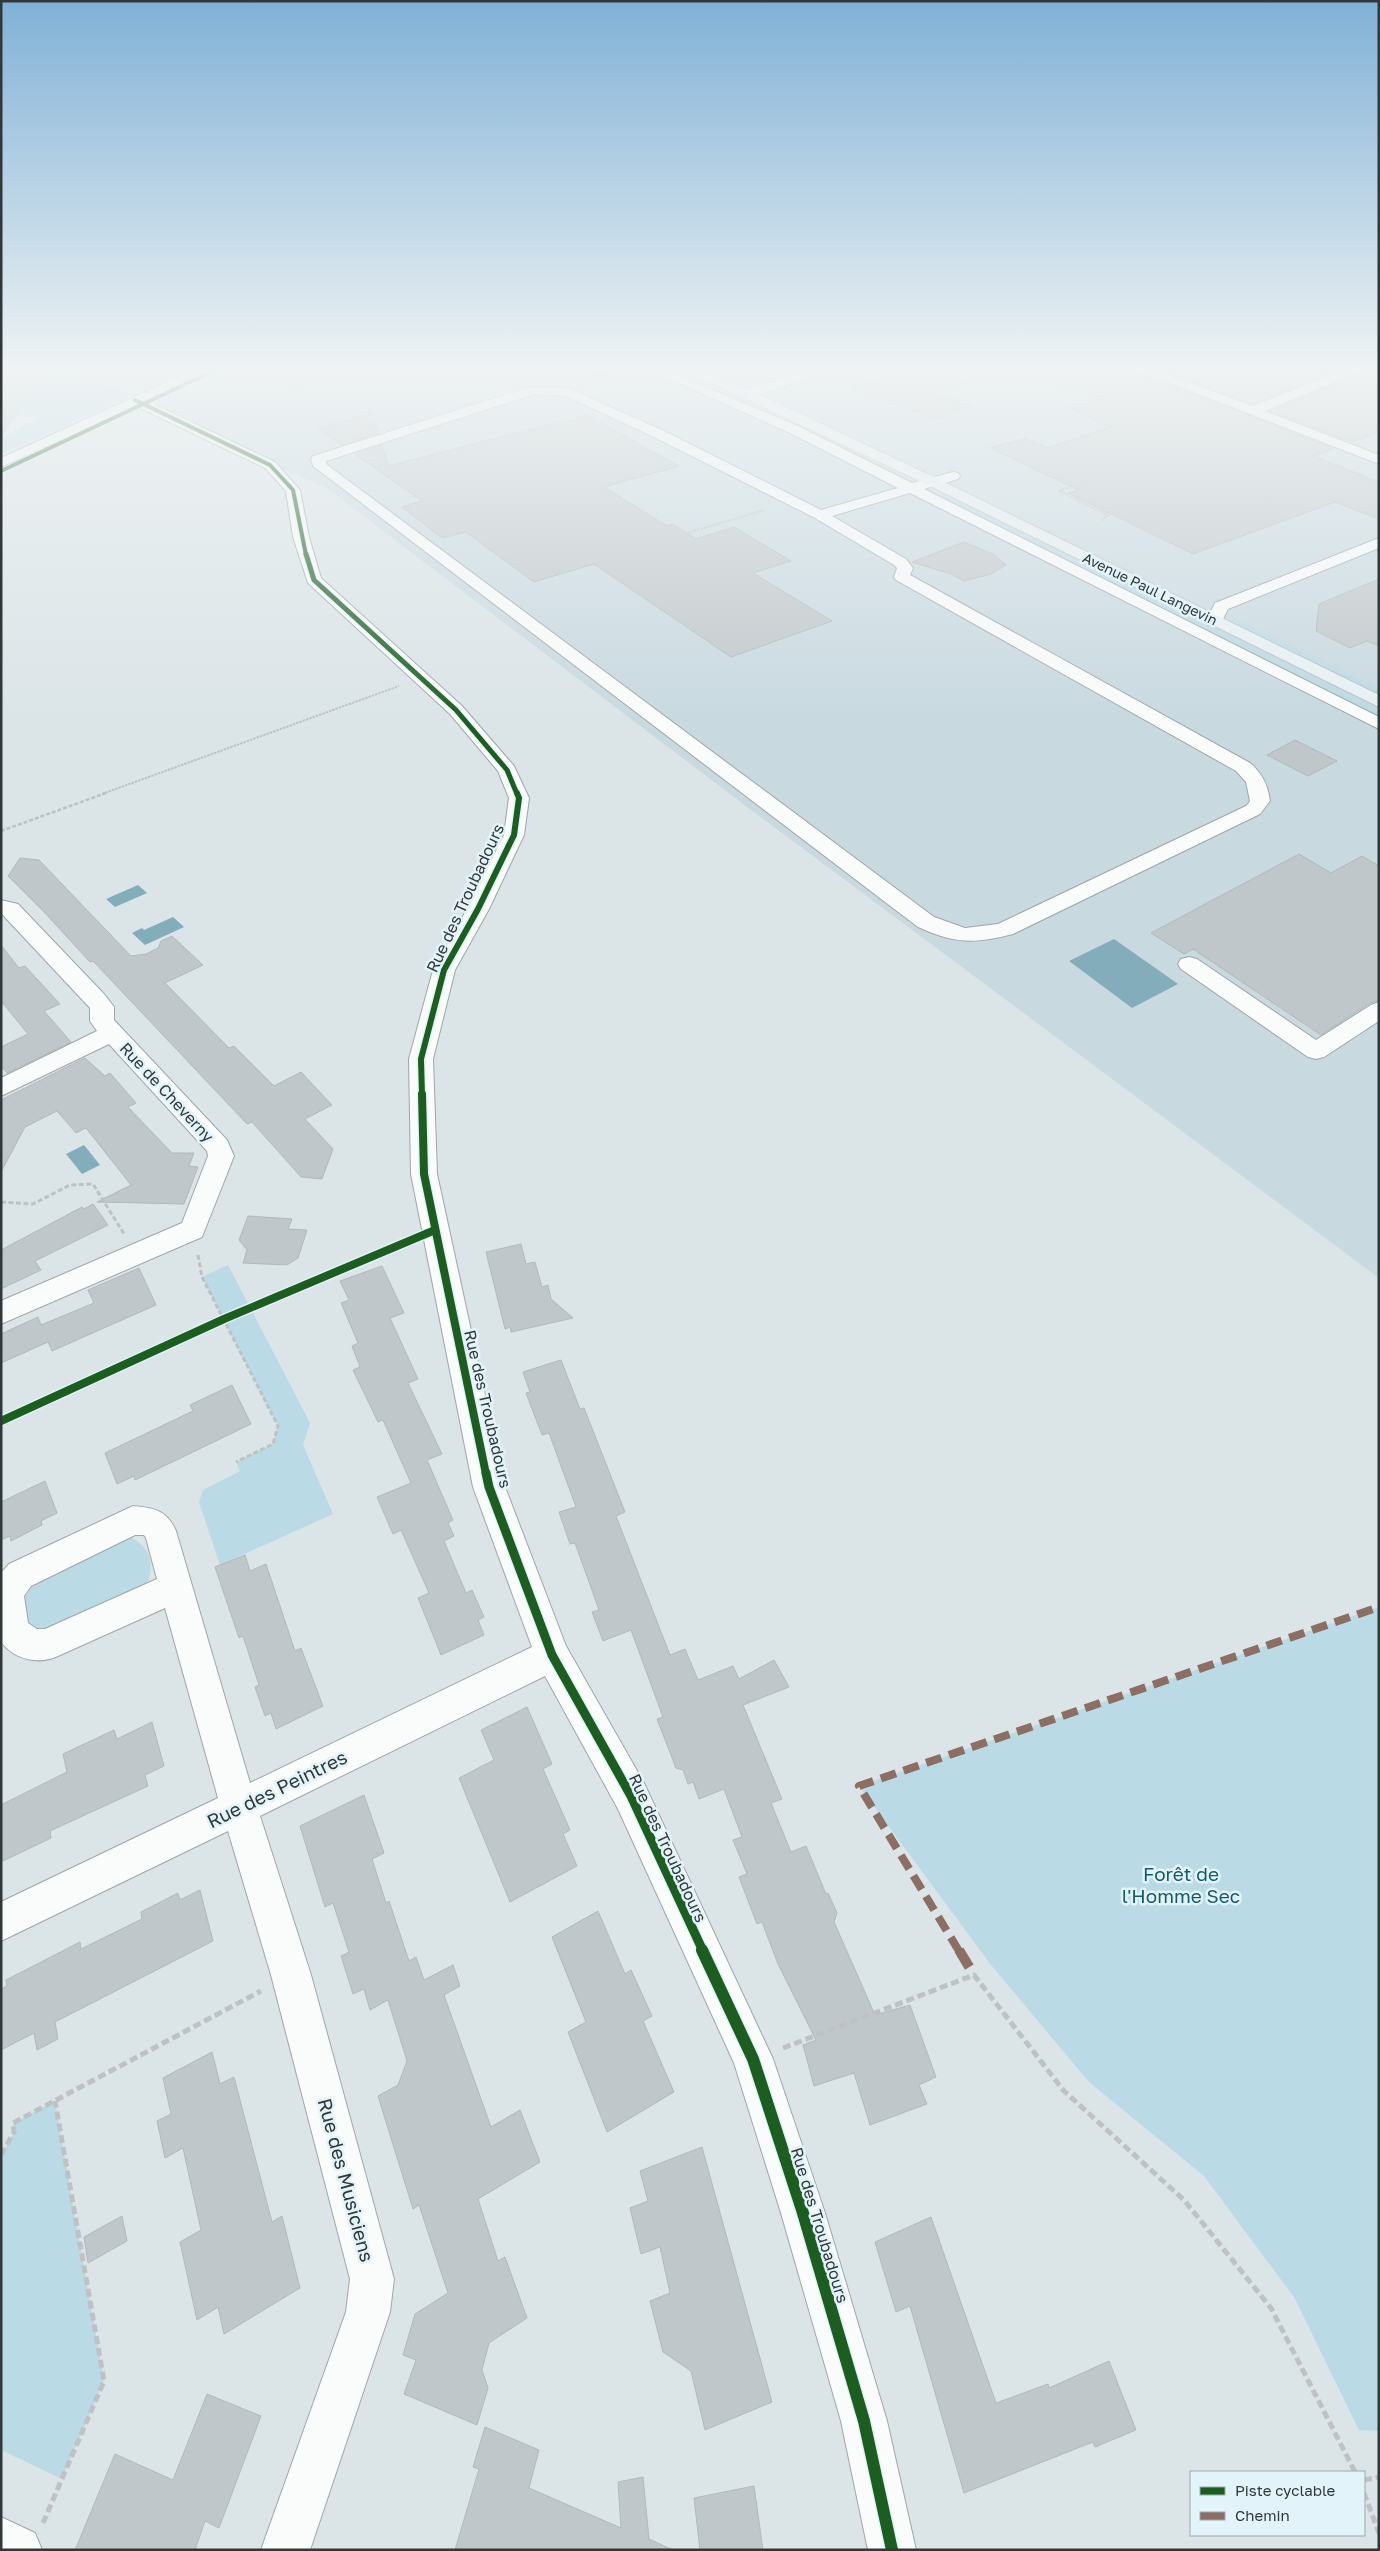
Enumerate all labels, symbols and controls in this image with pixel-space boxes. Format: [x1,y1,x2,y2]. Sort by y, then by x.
street label: Avenue Paul Langevin [1080,549,1220,629]
street label: Rue des Troubadours [422,821,508,975]
street label: Rue de Cheverny [116,1038,218,1146]
street label: Rue des Troubadours [460,1328,516,1490]
street label: Rue des Peintres [203,1745,351,1832]
street label: Rue des Troubadours [625,1771,711,1925]
park label: Forêt de l'Homme Sec [1122,1862,1240,1907]
street label: Rue des Musiciens [314,2095,379,2264]
street label: Rue des Troubadours [787,2145,853,2305]
legend [1190,2471,1365,2536]
text: Piste cyclable [1235,2481,1336,2499]
text: Chemin [1235,2506,1290,2524]

